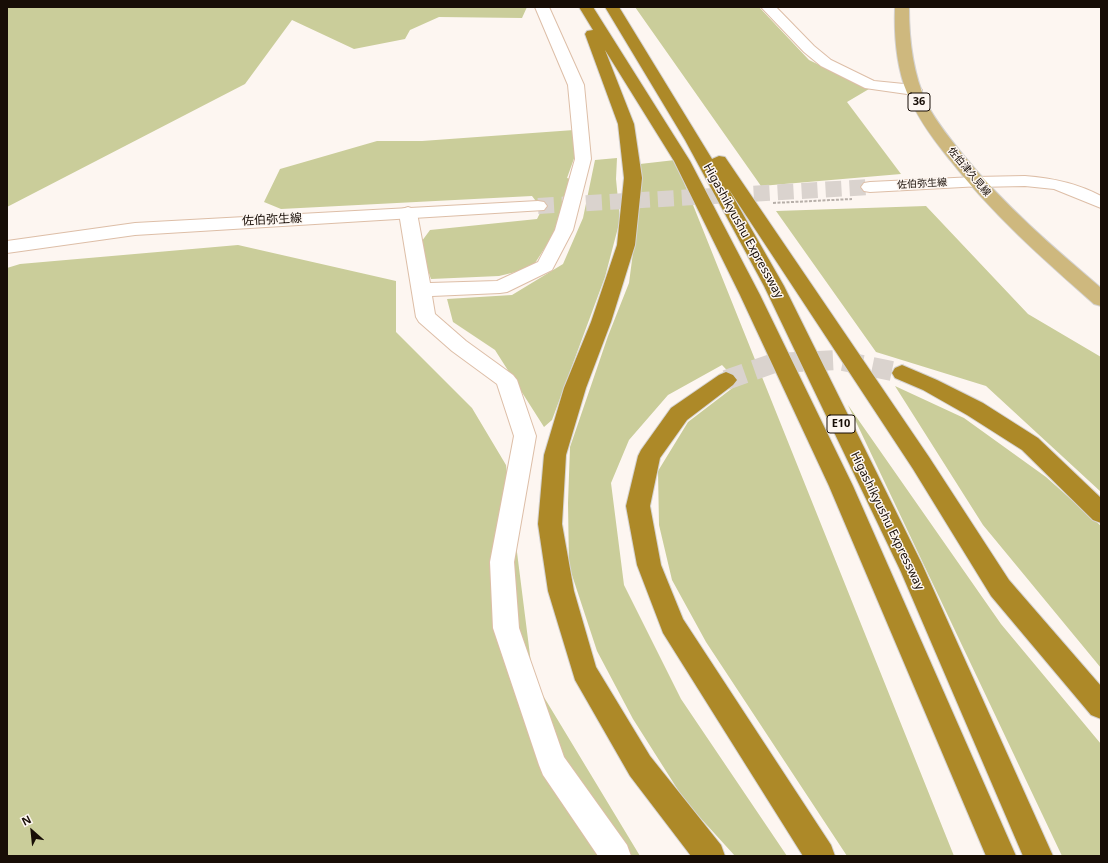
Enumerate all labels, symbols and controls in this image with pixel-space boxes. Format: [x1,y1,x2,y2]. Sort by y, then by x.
road number: 36 [908,93,930,111]
street label: 佐伯津久見線 [945,145,993,199]
street label: Higashikyushu Expressway [700,161,786,301]
street label: 佐伯弥生線 [897,177,947,191]
street label: 佐伯弥生線 [242,211,302,229]
road number: E10 [827,415,855,433]
street label: Higashikyushu Expressway [847,450,927,592]
north arrow [12,811,52,851]
text: N [19,811,34,829]

